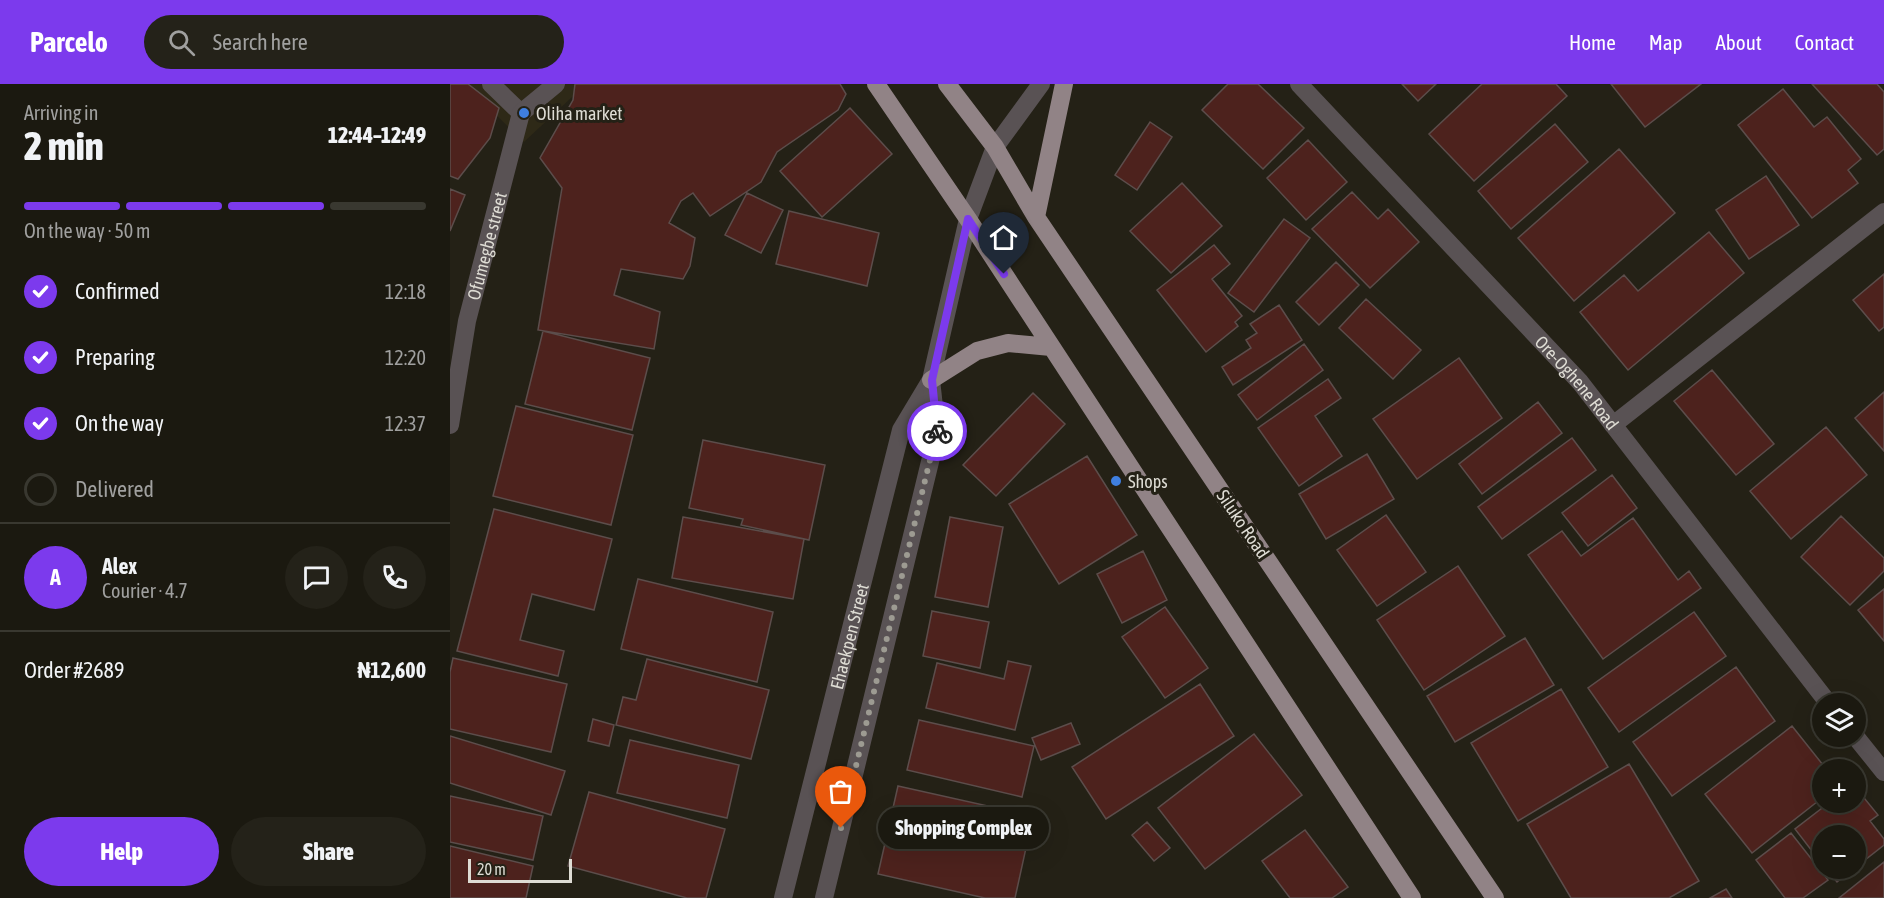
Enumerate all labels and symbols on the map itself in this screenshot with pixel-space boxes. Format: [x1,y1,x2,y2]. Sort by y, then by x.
place label: Oliha market [536,103,623,124]
marker: Oliha market [517,106,531,120]
street label: Ofumegbe street [462,190,511,302]
pin [978,212,1029,274]
street label: Ore-Oghene Road [1531,331,1623,434]
courier [907,401,967,461]
place label: Shops [1128,471,1168,492]
marker: Shops [1109,474,1123,488]
street label: Siluko Road [1212,486,1274,562]
street label: Ehaekpen Street [826,581,872,691]
pin [815,766,866,828]
callout: Shopping Complex [877,807,1048,849]
scale bar [468,856,572,884]

